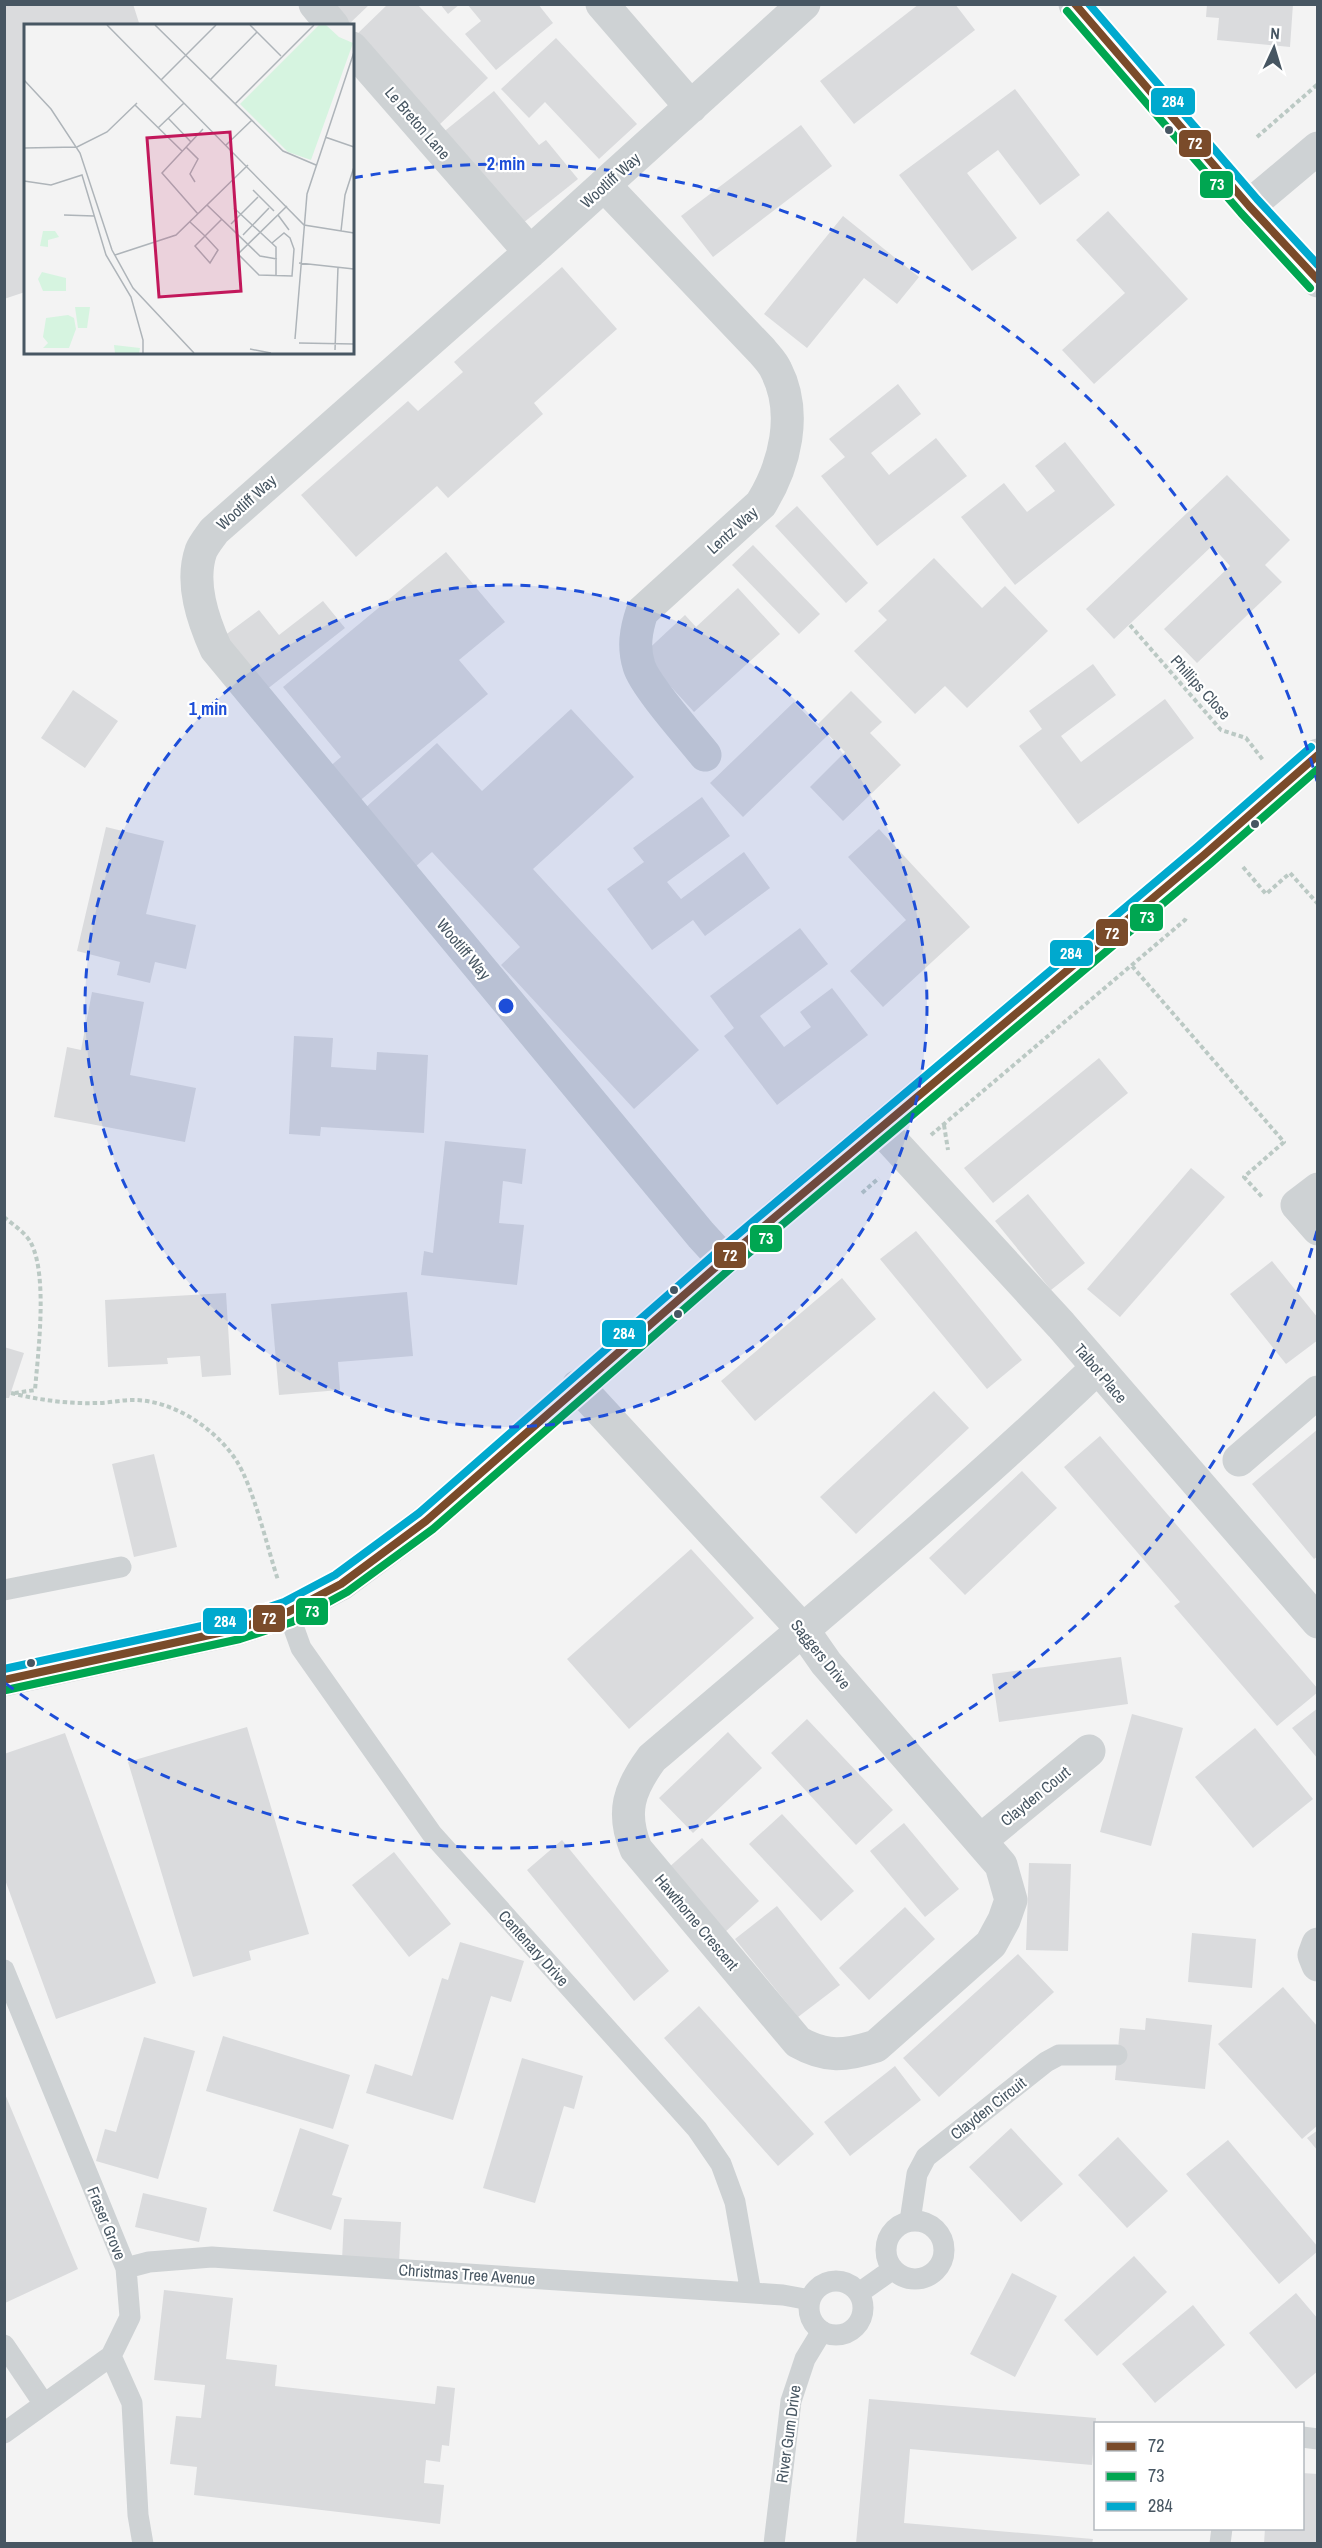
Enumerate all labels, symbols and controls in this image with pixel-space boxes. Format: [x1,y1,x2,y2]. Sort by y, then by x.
north arrow [1244,18,1304,78]
text: N [1270,22,1281,44]
inset map [24,24,354,354]
street label: Le Breton Lane [380,82,456,164]
line badge: 284 [1150,87,1196,116]
text: 284 [1162,90,1185,112]
unlabelled marker [1163,124,1175,136]
line badge: 72 [1178,129,1212,158]
text: 72 [1188,132,1202,154]
street label: Wootliff Way [575,147,645,213]
text: 2 min [487,151,525,176]
line badge: 73 [1199,170,1234,199]
text: 73 [1210,173,1224,195]
street label: Wootliff Way [211,469,281,535]
street label: Lentz Way [702,501,763,559]
street label: Phillips Close [1166,650,1236,724]
text: 1 min [189,696,227,721]
unlabelled marker [1249,818,1261,830]
line badge: 73 [1129,903,1164,932]
text: 73 [1140,906,1154,928]
street label: Wootliff Way [432,914,496,985]
line badge: 72 [1095,918,1129,947]
text: 72 [1105,922,1119,944]
line badge: 284 [1049,939,1094,967]
text: 284 [1060,942,1083,964]
centre of rings [496,996,516,1016]
line badge: 73 [749,1224,783,1253]
text: 73 [759,1227,773,1249]
line badge: 72 [713,1241,747,1269]
text: 72 [723,1244,737,1266]
unlabelled marker [668,1284,680,1296]
unlabelled marker [672,1308,684,1320]
line badge: 284 [601,1319,647,1348]
text: 284 [613,1322,636,1344]
street label: Talbot Place [1070,1338,1132,1408]
line badge: 73 [295,1597,329,1626]
text: 73 [305,1600,319,1622]
line badge: 72 [252,1604,286,1633]
line badge: 284 [202,1607,248,1635]
text: 72 [262,1607,276,1629]
text: 284 [214,1610,237,1632]
street label: Saggers Drive [786,1614,856,1694]
unlabelled marker [25,1657,37,1669]
street label: Clayden Court [995,1761,1075,1831]
street label: Hawthorne Crescent [650,1869,744,1975]
street label: Centenary Drive [494,1905,574,1991]
street label: Clayden Circuit [946,2071,1031,2145]
street label: Fraser Grove [82,2183,132,2263]
street label: Christmas Tree Avenue [398,2258,536,2290]
street label: River Gum Drive [770,2384,806,2484]
legend [1094,2422,1304,2530]
text: 72 [1148,2433,1164,2458]
text: 73 [1148,2463,1164,2488]
text: 284 [1148,2493,1173,2518]

